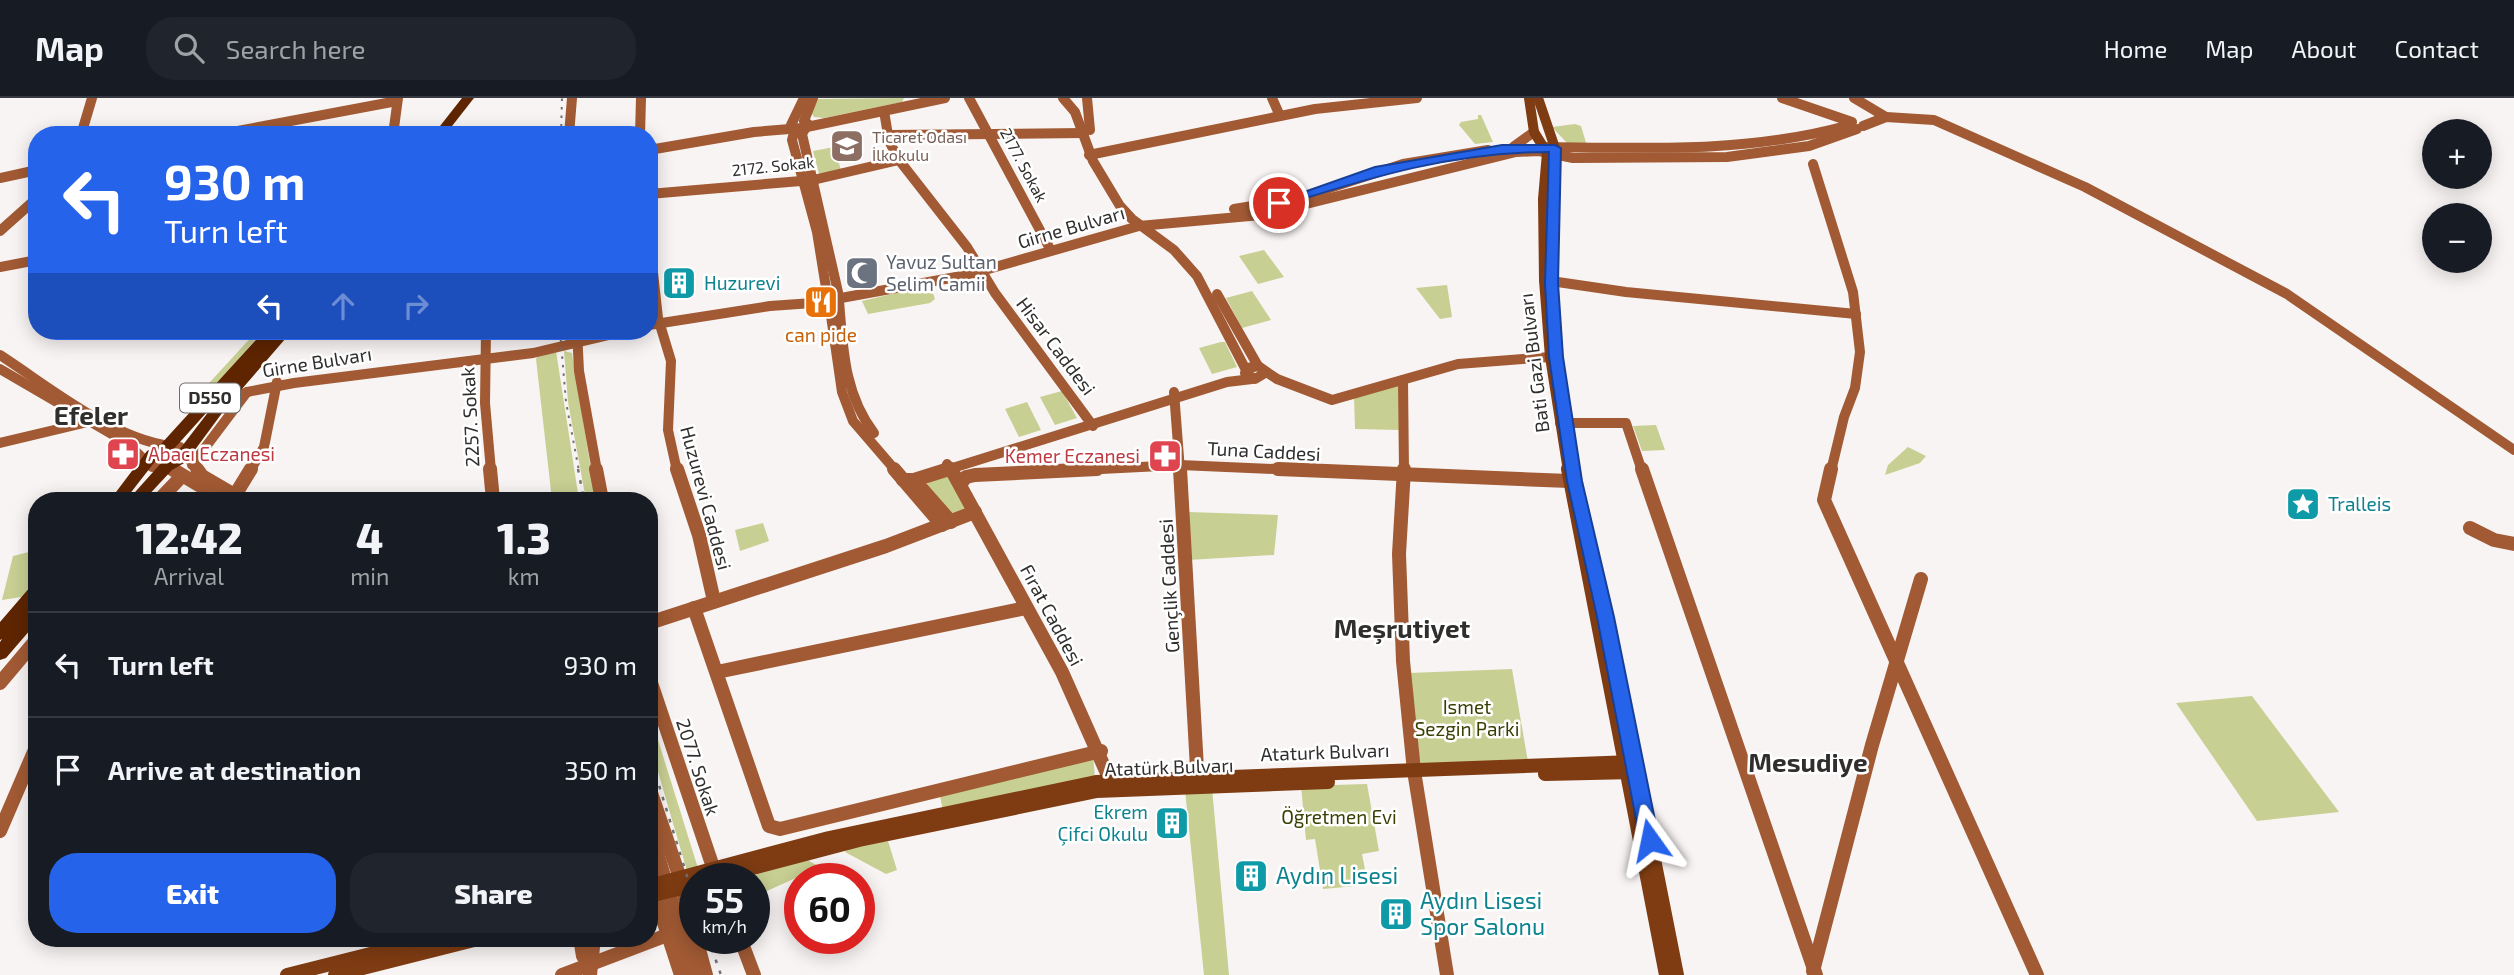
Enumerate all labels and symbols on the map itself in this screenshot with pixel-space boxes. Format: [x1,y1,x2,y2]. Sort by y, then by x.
street label: 2177. Sokak [997,124,1052,205]
school or university icon: Ticaret Odası İlkokulu [828,127,866,165]
place label: Ticaret Odası İlkokulu [872,127,967,164]
street label: 2172. Sokak [731,152,815,179]
pin [1249,173,1309,233]
street label: Girne Bulvarı [1015,200,1127,253]
place label: Yavuz Sultan Selim Camii [886,250,997,295]
mosque icon: Yavuz Sultan Selim Camii [843,254,881,292]
building icon: Huzurevi [660,264,698,302]
place label: Huzurevi [704,271,780,294]
restaurant icon: can pide [802,283,840,321]
street label: Hisar Caddesi [1012,292,1101,399]
street label: Bati Gazi Bulvarı [1514,292,1553,434]
place label: can pide [785,323,857,346]
street label: Girne Bulvarı [261,342,373,381]
street label: 2257. Sokak [455,366,484,468]
road number: D550 [180,384,240,412]
district label: Efeler [54,399,128,430]
street label: Huzurevi Caddesi [676,423,737,572]
pharmacy icon: Abacı Eczanesi [104,435,142,473]
street label: Tuna Caddesi [1207,436,1321,465]
pharmacy icon: Kemer Eczanesi [1146,437,1184,475]
place label: Abacı Eczanesi [148,442,275,465]
place label: Kemer Eczanesi [1005,444,1140,467]
place icon: Tralleis [2284,485,2322,523]
place label: Tralleis [2328,492,2391,515]
street label: Gençlik Caddesi [1154,518,1184,654]
street label: Fırat Caddesi [1016,560,1089,670]
district label: Meşrutiyet [1334,612,1471,645]
park label: Ismet Sezgin Parki [1415,695,1519,740]
street label: 2077. Sokak [672,715,725,819]
street label: Ataturk Bulvarı [1260,738,1390,765]
district label: Mesudiye [1748,746,1868,778]
street label: Atatürk Bulvarı [1104,753,1234,780]
place label: Ekrem Çifci Okulu [1057,800,1148,846]
position arrow [1613,803,1687,877]
building icon: Ekrem Çifci Okulu [1153,804,1191,842]
park label: Öğretmen Evi [1281,805,1397,828]
building icon: Aydın Lisesi [1232,857,1270,895]
place label: Aydın Lisesi [1276,861,1398,889]
speed limit sign: 60 [784,863,875,954]
place label: Aydın Lisesi Spor Salonu [1420,886,1545,940]
building icon: Aydın Lisesi Spor Salonu [1377,895,1415,933]

